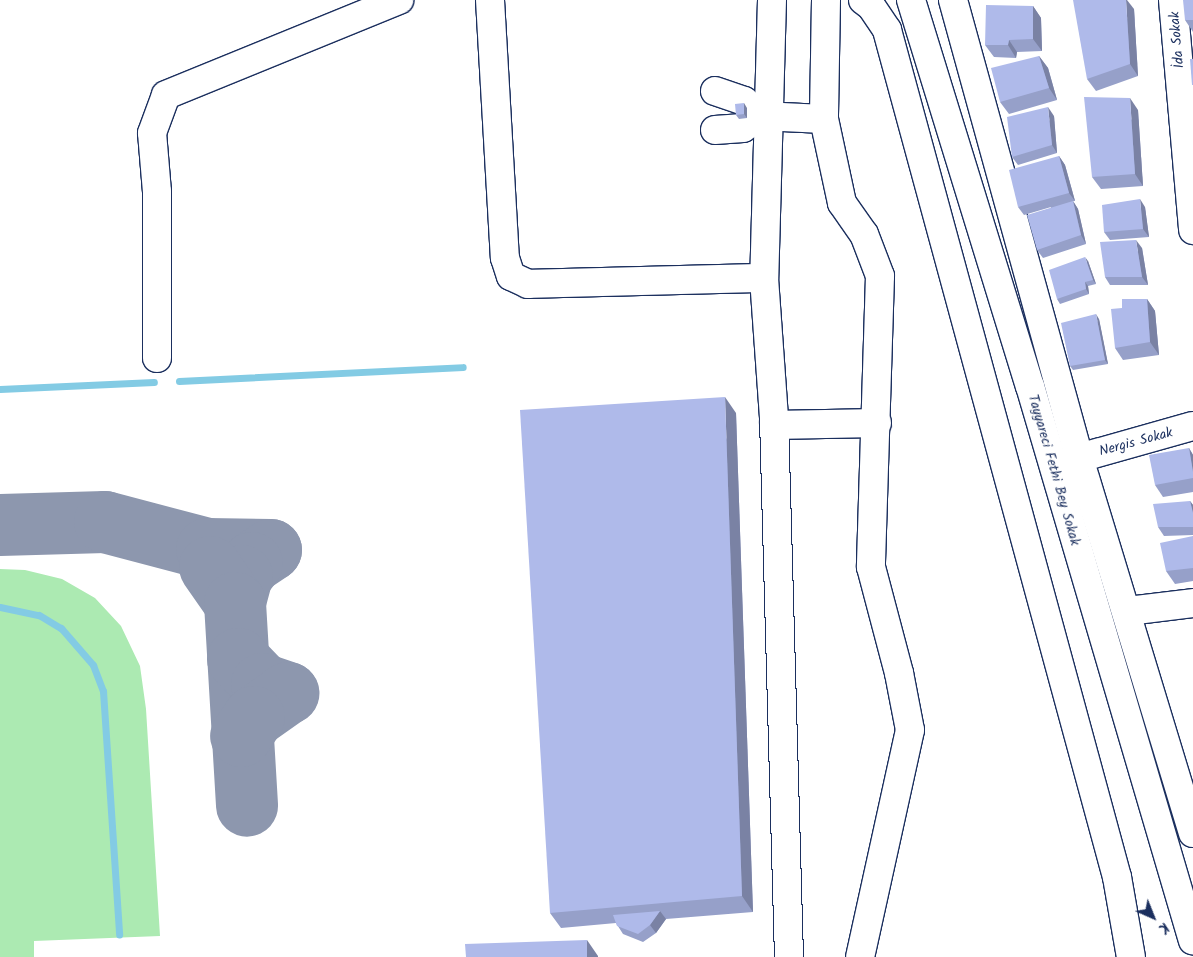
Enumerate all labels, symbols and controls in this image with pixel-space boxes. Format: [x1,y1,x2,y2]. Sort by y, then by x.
street label: İda Sokak [1166,11,1188,69]
street label: Tayyareci Fethi Bey Sokak [1024,393,1084,547]
street label: Nergis Sokak [1097,424,1175,460]
north arrow [1128,892,1178,942]
text: K [1153,917,1174,939]

